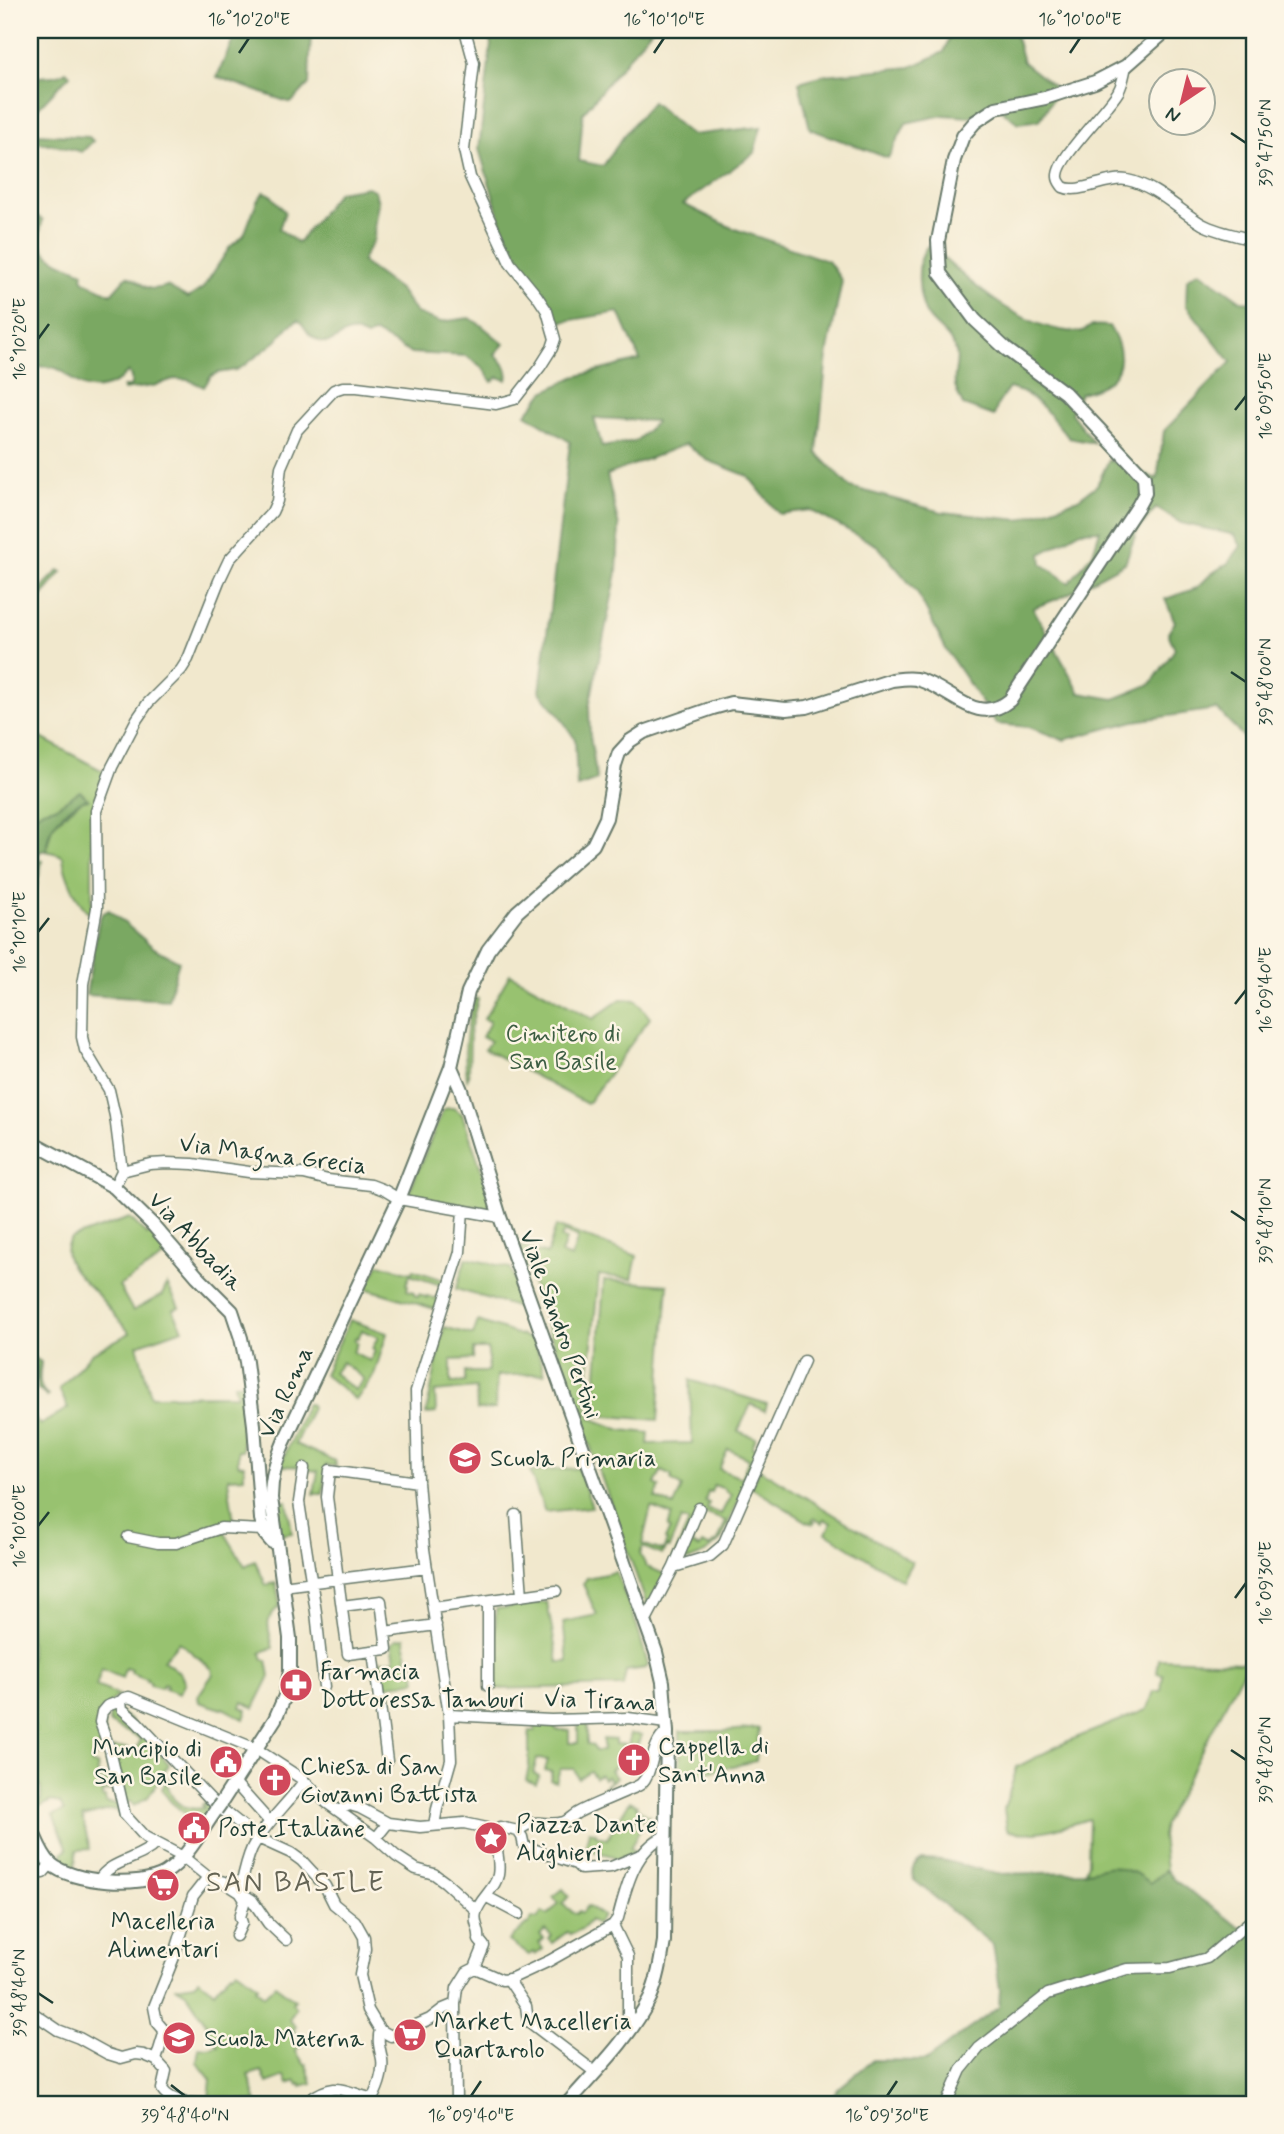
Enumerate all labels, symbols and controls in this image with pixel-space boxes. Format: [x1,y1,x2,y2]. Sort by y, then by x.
text: 16°10'20"E [208,8,290,32]
text: 16°10'10"E [623,8,705,32]
text: 16°10'00"E [1038,8,1122,32]
north arrow [1148,66,1218,136]
text: 39°47'50"N [1254,99,1278,187]
text: N [1161,101,1185,129]
text: 16°10'20"E [8,298,32,380]
text: 16°09'50"E [1254,353,1278,439]
text: 39°48'00"N [1254,638,1278,726]
text: 16°10'10"E [8,891,32,973]
text: 16°09'40"E [1254,947,1278,1033]
park label: Cimitero di San Basile [505,1019,621,1078]
street label: Via Magna Grecia [177,1129,368,1185]
text: 39°48'10"N [1254,1178,1278,1264]
street label: Via Abbadia [141,1186,249,1299]
street label: Viale Sandro Pertini [511,1226,608,1423]
street label: Via Roma [252,1342,321,1443]
school or university icon: Scuola Primaria [446,1439,484,1477]
place label: Scuola Primaria [490,1444,656,1475]
text: 16°10'00"E [8,1484,32,1568]
text: 16°09'30"E [1254,1541,1278,1625]
place label: Farmacia Dottoressa Tamburi [320,1657,524,1716]
pharmacy icon: Farmacia Dottoressa Tamburi [277,1666,315,1704]
street label: Via Tirana [544,1684,656,1719]
text: 39°48'20"N [1254,1717,1278,1803]
place label: Cappella di Sant'Anna [658,1732,769,1791]
place label: Muncipio di San Basile [93,1734,202,1793]
church icon: Cappella di Sant'Anna [615,1741,653,1779]
public building icon: Muncipio di San Basile [207,1743,245,1781]
place label: Chiesa di San Giovanni Battista [300,1752,478,1811]
church icon: Chiesa di San Giovanni Battista [256,1761,294,1799]
public building icon: Poste Italiane [175,1809,213,1847]
place label: Piazza Dante Alighieri [516,1810,657,1869]
place label: Poste Italiane [218,1814,365,1845]
place icon: Piazza Dante Alighieri [472,1819,510,1857]
district label: SAN BASILE [206,1865,386,1902]
supermarket icon: Macelleria Alimentari [144,1866,182,1904]
place label: Macelleria Alimentari [107,1907,219,1966]
text: 39°48'40"N [8,1949,32,2037]
place label: Market Macelleria Quartarolo [434,2007,632,2066]
supermarket icon: Market Macelleria Quartarolo [391,2016,429,2054]
school or university icon: Scuola Materna [160,2019,198,2057]
place label: Scuola Materna [204,2024,364,2055]
text: 39°48'40"N [141,2104,229,2128]
text: 16°09'40"E [428,2104,514,2128]
text: 16°09'30"E [845,2104,929,2128]

